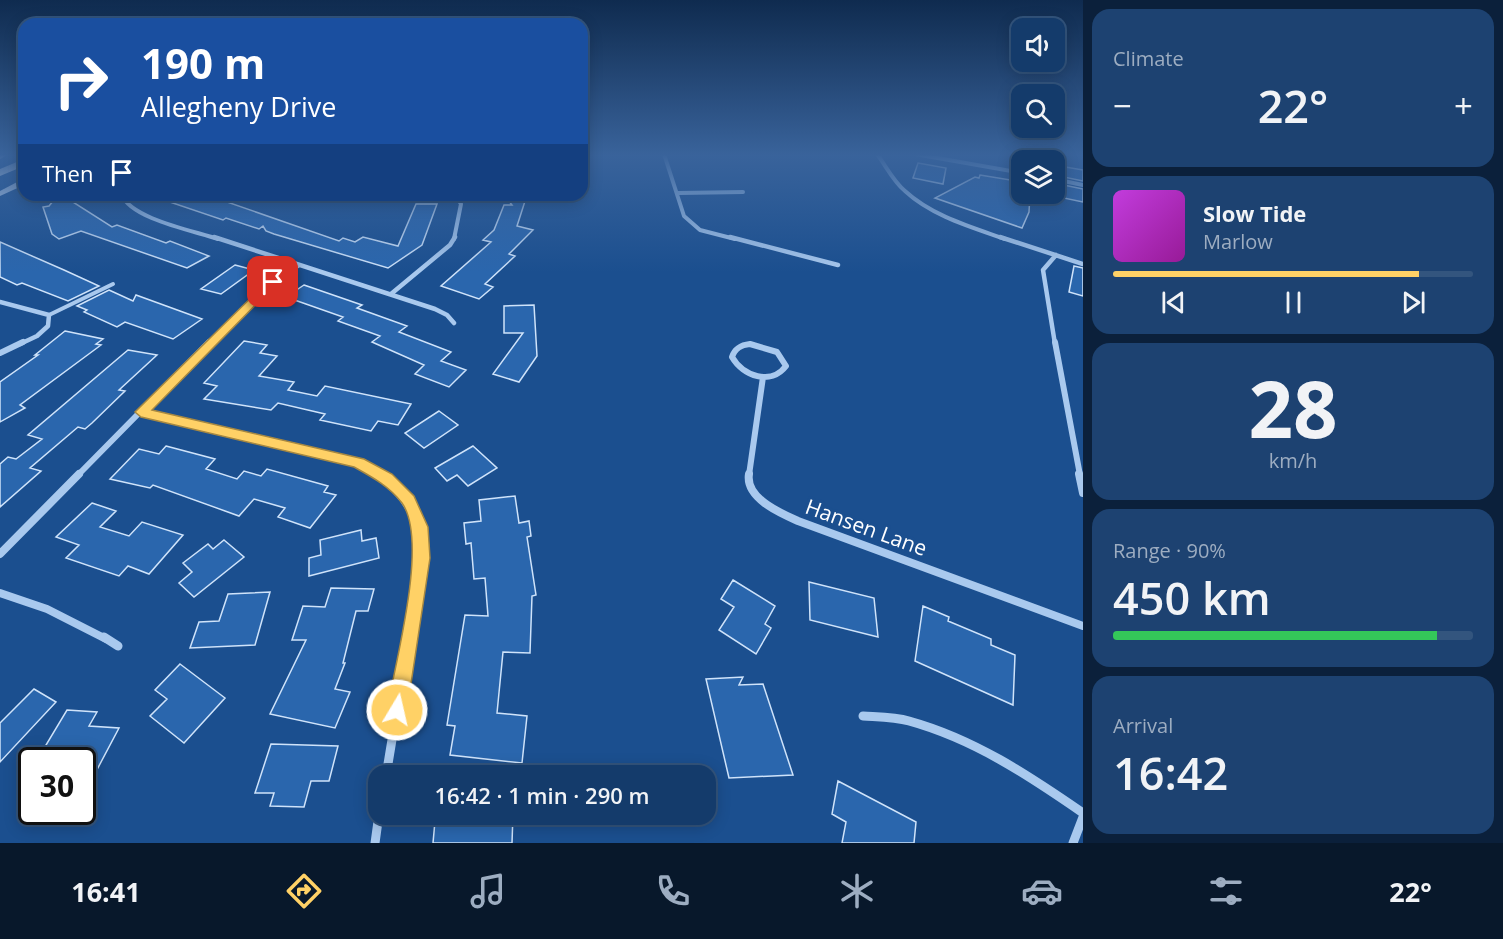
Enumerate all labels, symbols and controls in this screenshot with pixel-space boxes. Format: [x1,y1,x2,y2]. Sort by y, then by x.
map controls [1011,18,1065,204]
button: sound [1011,18,1065,72]
text: 190 m [141,34,265,91]
icon: right [42,42,120,120]
text: Climate [1113,45,1184,72]
text: 22° [1258,75,1328,136]
text: − [1113,83,1132,128]
text: + [1454,83,1473,128]
button: search [1011,84,1065,138]
text: Allegheny Drive [141,88,336,125]
button: layers [1011,150,1065,204]
icon: arrive [105,156,138,189]
text: Then [42,158,93,188]
text: Slow Tide [1203,198,1306,228]
text: Marlow [1203,228,1273,255]
pin [247,256,298,307]
icon: arrive [256,265,289,298]
icon: previous [1157,286,1190,319]
icon: pause [1277,286,1310,319]
icon: next [1397,286,1430,319]
text: 28 [1248,355,1338,461]
text: km/h [1269,447,1317,474]
street label: Hansen Lane [802,492,931,562]
text: Range · 90% [1113,537,1226,564]
text: 450 km [1113,567,1271,628]
position arrow [365,678,429,742]
text: Arrival [1113,712,1173,739]
text: 16:42 [1113,742,1228,803]
speed limit sign: 30 [18,747,96,825]
text: 16:42 · 1 min · 290 m [434,780,650,810]
icon: directions [283,870,325,912]
icon: music [467,870,509,912]
icon: phone [652,870,694,912]
icon: climate [836,870,878,912]
icon: car [1021,870,1063,912]
icon: filters [1205,870,1247,912]
text: 16:41 [71,873,141,910]
text: 22° [1389,873,1432,910]

